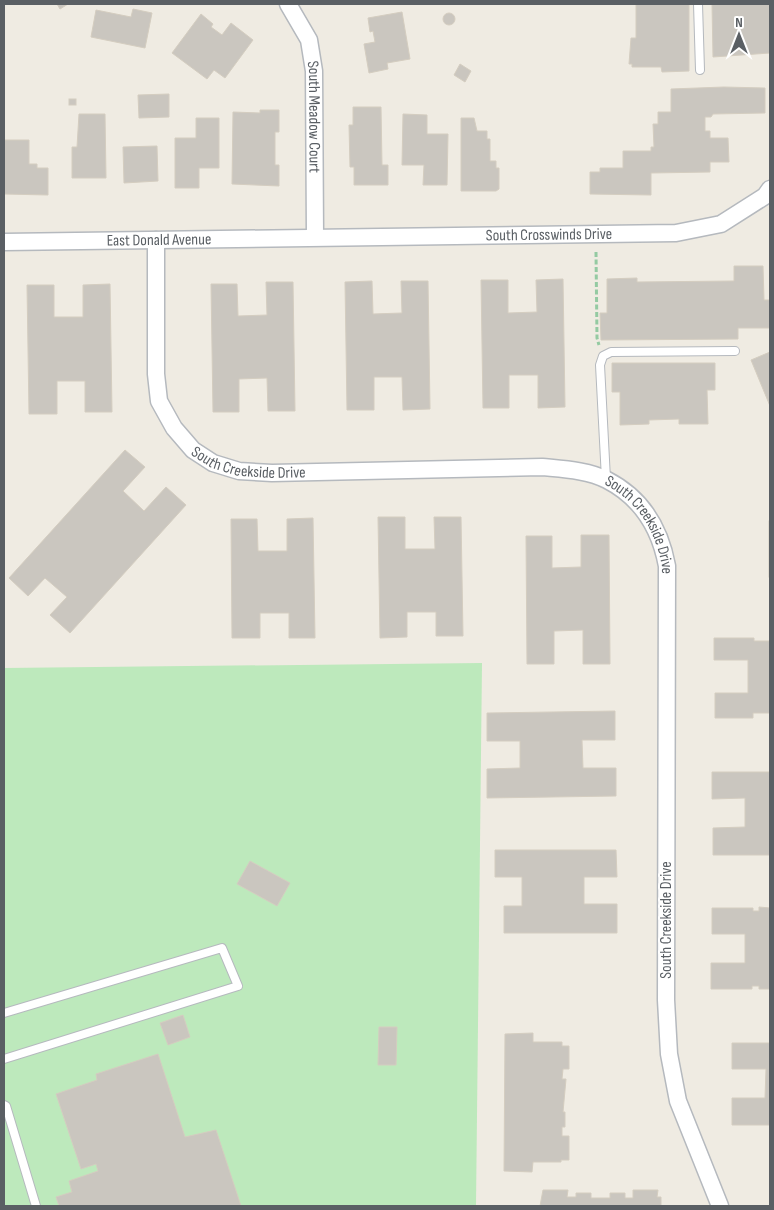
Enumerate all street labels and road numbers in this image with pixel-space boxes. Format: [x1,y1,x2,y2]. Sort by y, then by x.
street label: South Meadow Court [303,59,324,173]
street label: South Crosswinds Drive [486,224,612,245]
street label: East Donald Avenue [107,230,211,250]
street label: South Creekside Drive [188,442,306,483]
street label: South Creekside Drive [602,471,677,574]
street label: South Creekside Drive [657,861,676,979]

